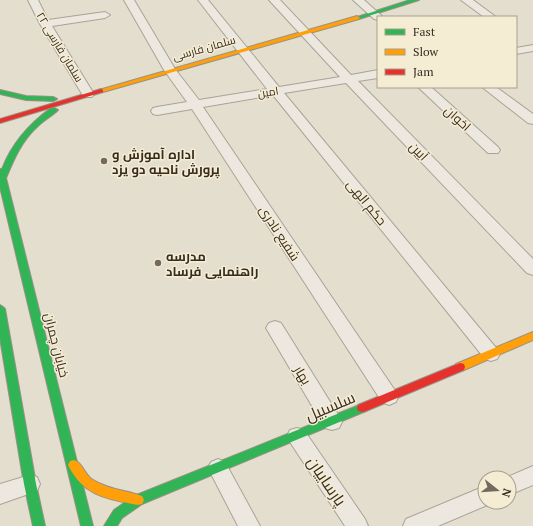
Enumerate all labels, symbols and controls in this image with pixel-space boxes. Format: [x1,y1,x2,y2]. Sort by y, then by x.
street label: سلمان فارسی ۲۲ [34,10,86,84]
legend [377,16,517,88]
text: Fast [413,24,436,39]
street label: سلمان فارسی [171,32,237,64]
text: Slow [413,44,439,59]
text: Jam [413,64,434,79]
street label: امین [257,83,279,101]
street label: اخوان [441,101,475,135]
street label: آیین [406,138,433,165]
place label: اداره آموزش و پرورش ناحیه دو یزد [112,145,220,179]
marker: اداره آموزش و پرورش ناحیه دو یزد [99,156,109,166]
street label: حکم الهی [342,175,391,230]
street label: شفیع نادری [255,202,305,264]
place label: مدرسه راهنمایی فرساد [166,247,259,280]
marker: مدرسه راهنمایی فرساد [153,258,163,268]
street label: خیابان چمران [39,311,74,379]
street label: بهار [290,361,316,388]
street label: سلسبیل [302,386,358,426]
street label: پارساییان [302,452,352,511]
north arrow [477,470,517,510]
text: N [498,487,514,500]

